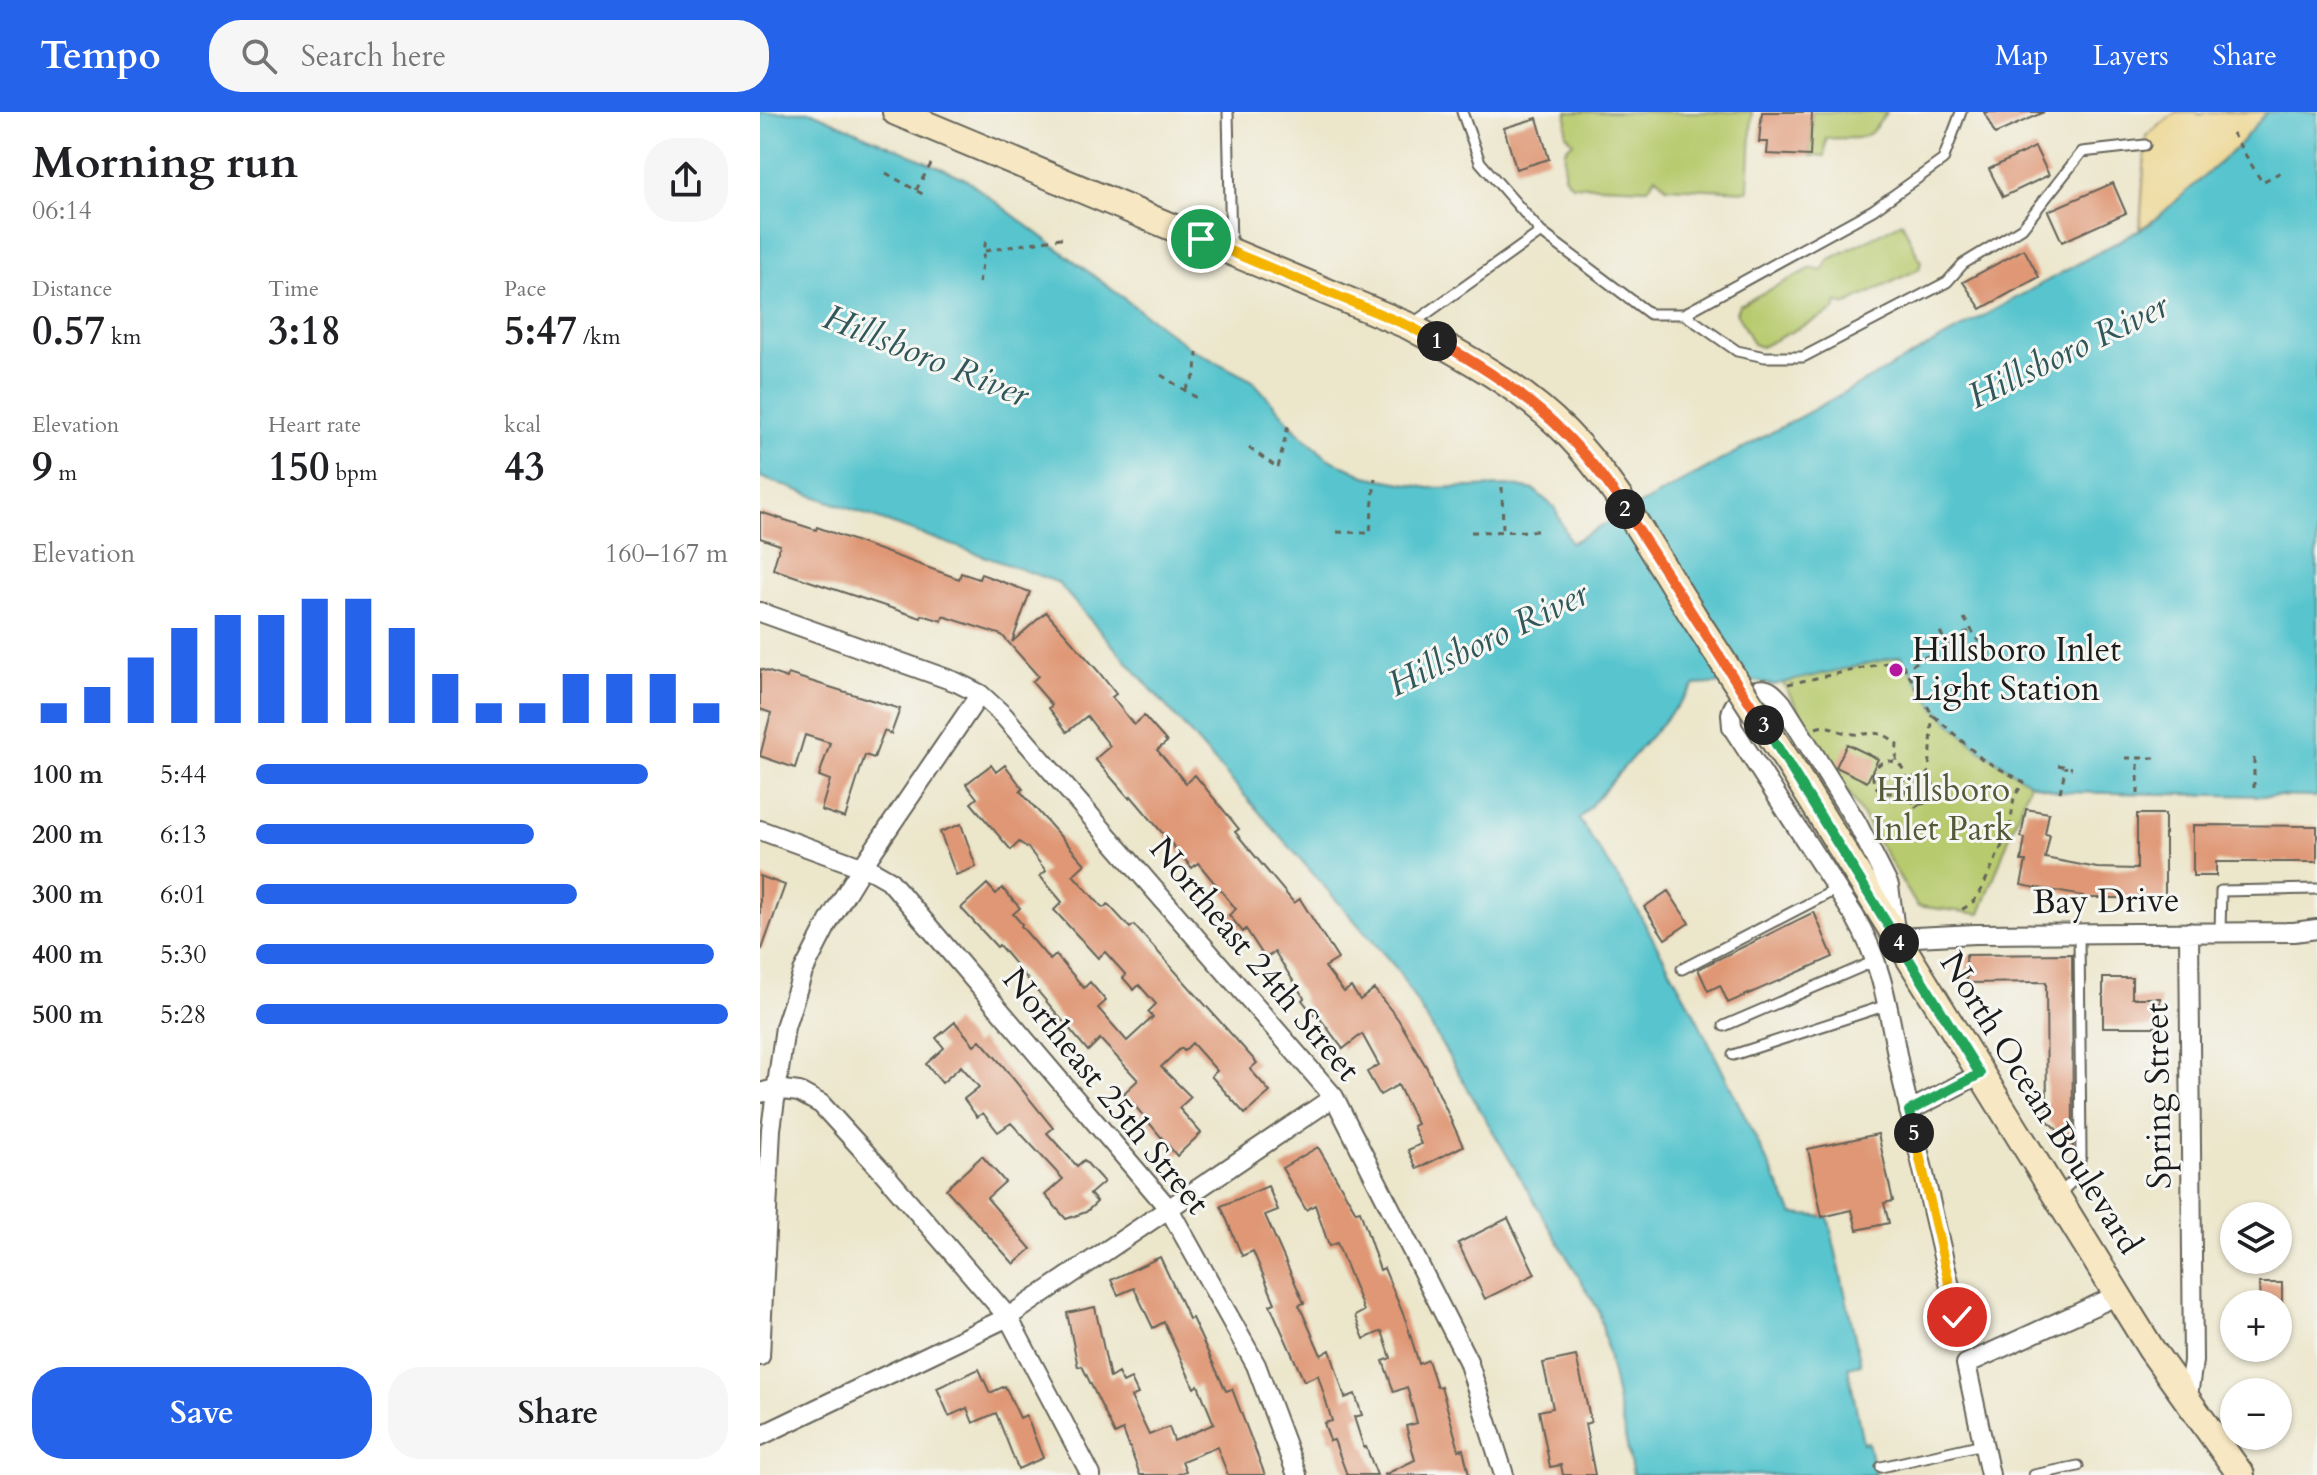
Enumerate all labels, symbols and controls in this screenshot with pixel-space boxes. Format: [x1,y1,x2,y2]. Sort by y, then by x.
search box [209,20,769,92]
text: Tempo [40,30,161,82]
icon: search [237,34,281,78]
text: Search here [301,36,446,77]
text: Map [1995,37,2048,75]
text: Layers [2092,37,2169,75]
text: Share [2213,37,2277,75]
text: Morning run [32,133,298,193]
button: share [644,138,728,222]
text: 06:14 [32,193,92,228]
pin [1167,205,1235,273]
icon: arrive [1179,217,1223,261]
text: Distance [32,274,112,304]
text: Time [268,274,319,304]
text: Pace [504,274,547,304]
water label: Hillsboro River [1959,281,2178,421]
water label: Hillsboro River [816,293,1037,420]
text: 0.57 [32,304,105,359]
text: 3:18 [268,304,341,359]
text: 5:47 [504,304,577,359]
pin: 1 [1417,321,1457,361]
text: km [105,322,141,352]
text: /km [577,322,621,352]
text: 1 [1431,326,1443,356]
text: Elevation [32,410,119,440]
text: Heart rate [268,410,361,440]
text: kcal [504,410,541,440]
text: 9 [32,440,53,495]
text: 150 [268,440,329,495]
text: 43 [504,440,545,495]
text: m [53,458,77,488]
text: bpm [329,458,378,488]
pin: 2 [1605,489,1645,529]
text: 2 [1619,494,1631,524]
text: Elevation [32,536,135,571]
text: 160–167 m [605,536,728,571]
water label: Hillsboro River [1379,569,1598,709]
place label: Hillsboro Inlet Light Station [1912,627,2121,712]
marker: Hillsboro Inlet Light Station [1887,661,1905,679]
pin: 3 [1744,705,1784,745]
text: 3 [1758,710,1770,740]
text: 100 m [32,757,103,792]
text: 5:44 [160,757,207,792]
park label: Hillsboro Inlet Park [1873,767,2014,852]
text: 200 m [32,817,103,852]
text: 6:13 [160,817,207,852]
street label: Northeast 24th Street [1139,827,1371,1091]
text: 300 m [32,877,103,912]
text: 6:01 [160,877,207,912]
street label: Bay Drive [2032,877,2180,925]
pin: 4 [1879,923,1919,963]
text: 4 [1893,928,1905,958]
text: 400 m [32,937,103,972]
text: 5:30 [160,937,207,972]
street label: North Ocean Boulevard [1929,943,2153,1263]
street label: Northeast 25th Street [992,958,1220,1224]
text: 500 m [32,997,103,1032]
text: 5:28 [160,997,207,1032]
street label: Spring Street [2133,1002,2183,1190]
pin: 5 [1894,1113,1934,1153]
text: 5 [1908,1118,1920,1148]
map controls [2220,1202,2292,1450]
button: layers [2220,1202,2292,1274]
pin [1923,1283,1991,1351]
button: + [2220,1290,2292,1362]
icon: check [1935,1295,1979,1339]
button: Save [32,1367,372,1459]
button: Share [388,1367,728,1459]
button: − [2220,1378,2292,1450]

